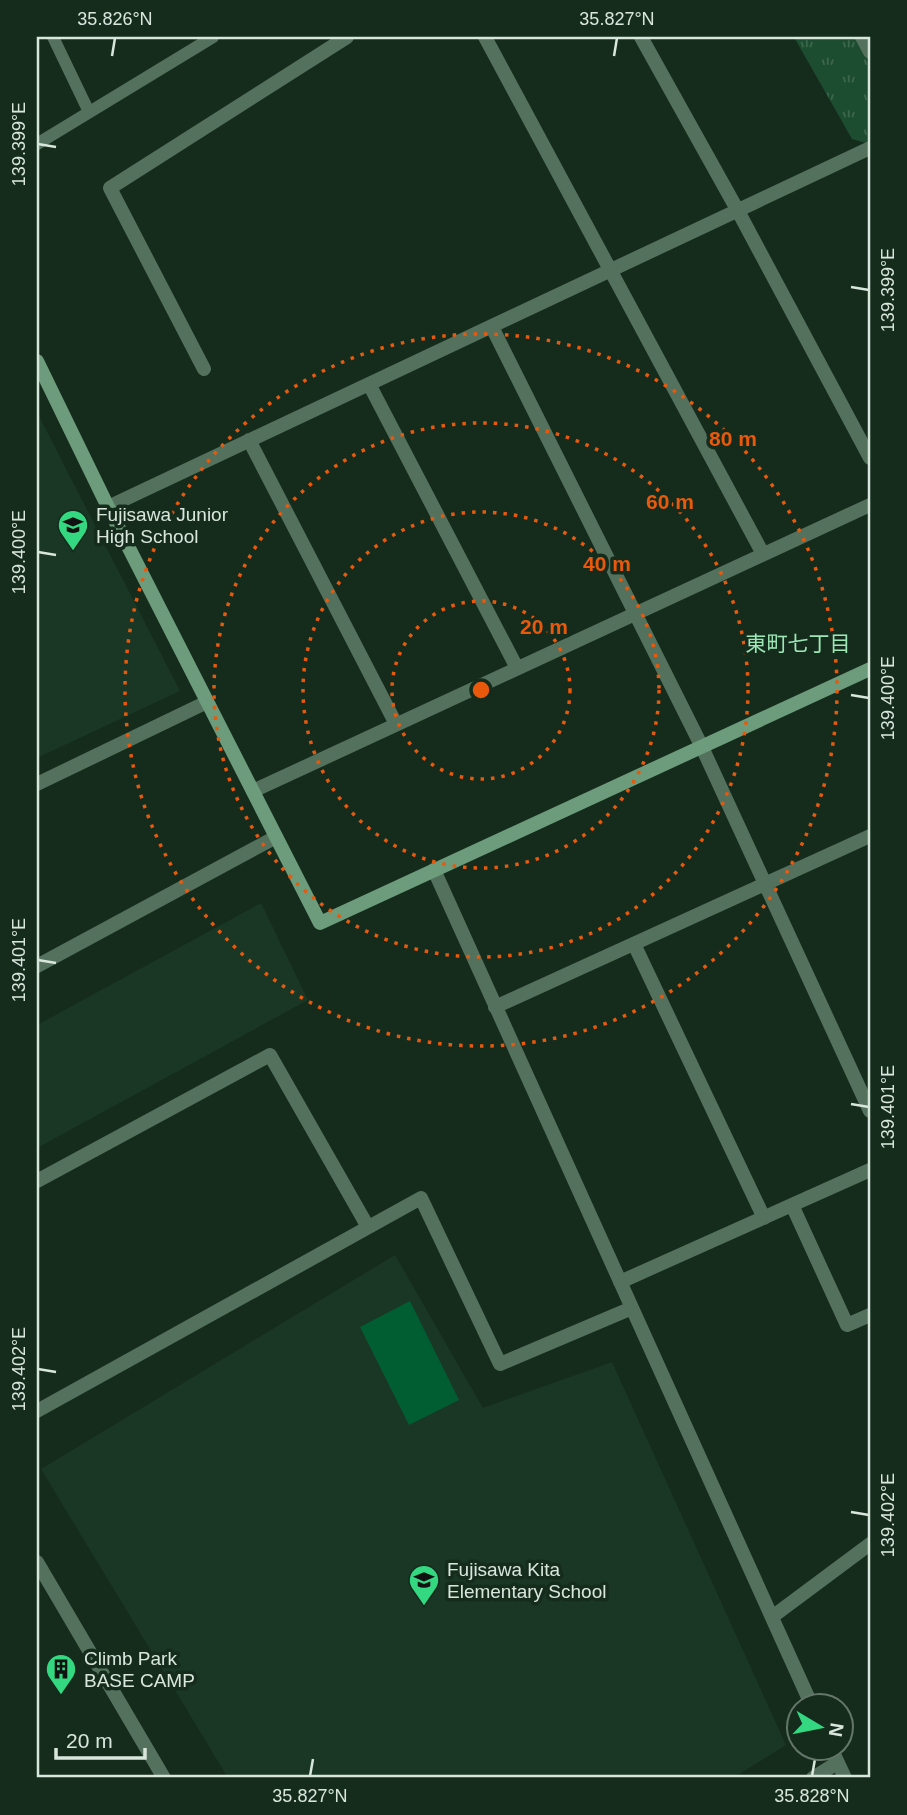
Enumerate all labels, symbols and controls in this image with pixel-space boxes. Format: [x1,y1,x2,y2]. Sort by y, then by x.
text: 35.826°N [77,9,153,29]
text: 35.827°N [579,9,655,29]
text: 139.399°E [9,102,29,186]
text: 139.399°E [878,248,898,332]
text: 80 m [709,427,757,450]
text: 60 m [646,490,694,513]
place label: Fujisawa Junior High School [96,504,229,547]
school or university icon: Fujisawa Junior High School [56,508,90,552]
text: 139.400°E [9,510,29,594]
text: 40 m [583,552,631,575]
text: 20 m [520,615,568,638]
district label: 東町七丁目 [746,632,851,655]
text: 139.400°E [878,656,898,740]
centre of rings [469,678,493,702]
text: 139.401°E [9,918,29,1002]
text: 139.401°E [878,1065,898,1149]
text: 139.402°E [9,1327,29,1411]
text: 139.402°E [878,1473,898,1557]
place label: Fujisawa Kita Elementary School [447,1559,606,1602]
school or university icon: Fujisawa Kita Elementary School [407,1563,441,1607]
place label: Climb Park BASE CAMP [84,1648,195,1691]
building icon: Climb Park BASE CAMP [44,1652,78,1696]
north arrow [785,1692,855,1762]
scale bar [56,1717,145,1761]
text: N [825,1721,848,1738]
text: 20 m [66,1729,113,1752]
text: 35.827°N [272,1786,348,1806]
text: 35.828°N [774,1786,850,1806]

